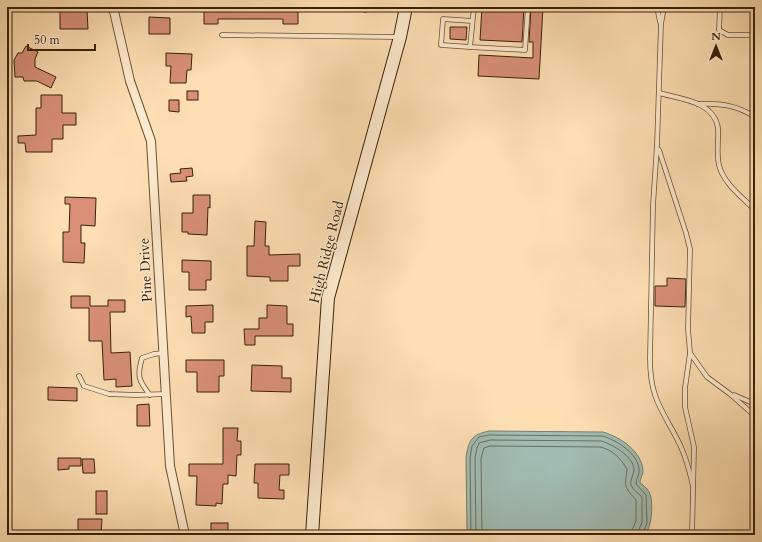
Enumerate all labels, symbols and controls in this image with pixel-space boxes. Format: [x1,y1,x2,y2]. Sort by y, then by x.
scale bar [28,26,95,52]
north arrow [696,26,736,66]
text: N [711,29,721,44]
text: 50 m [34,32,61,48]
street label: High Ridge Road [305,198,349,305]
street label: Pine Drive [134,237,157,303]

